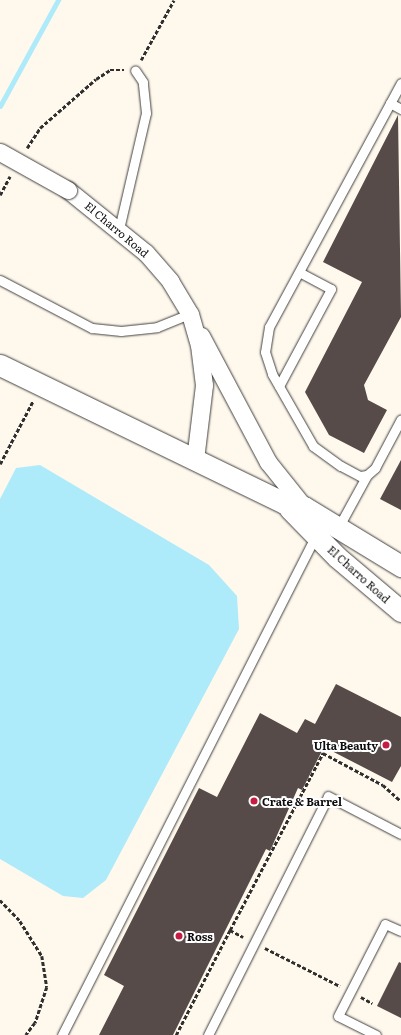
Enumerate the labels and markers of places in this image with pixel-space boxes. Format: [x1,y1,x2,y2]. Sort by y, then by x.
place label: Ulta Beauty [314,738,378,752]
marker: Ulta Beauty [381,740,391,750]
place label: Crate & Barrel [262,794,342,808]
marker: Crate & Barrel [249,796,259,806]
place label: Ross [187,929,213,943]
marker: Ross [174,931,184,941]

